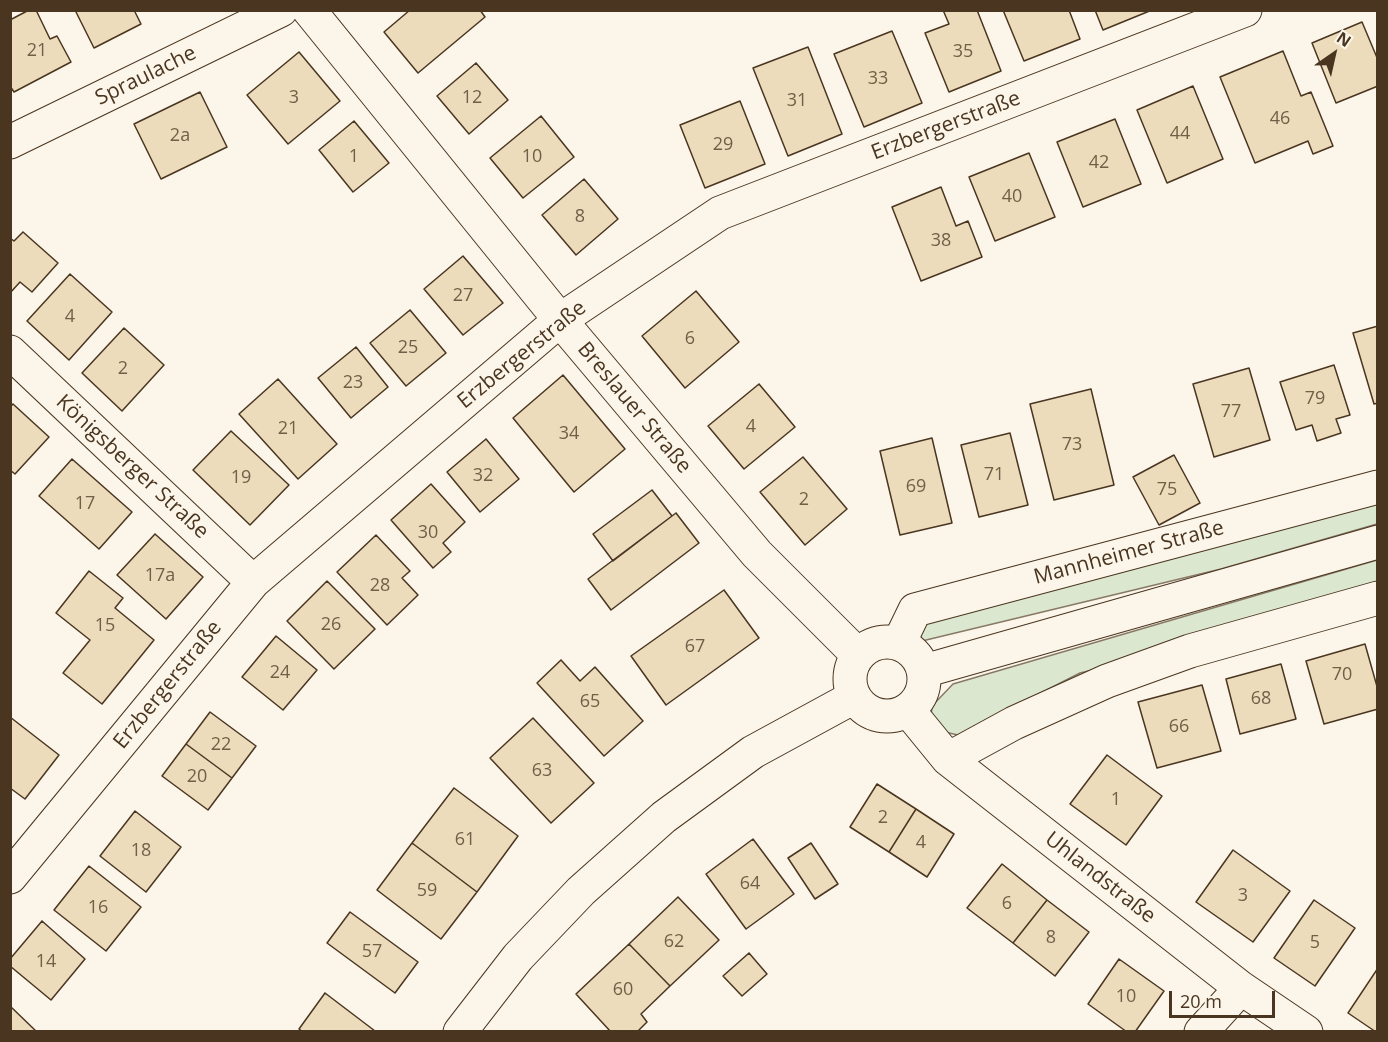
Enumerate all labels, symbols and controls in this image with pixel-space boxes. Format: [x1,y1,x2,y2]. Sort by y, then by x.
north arrow [1304,24,1364,84]
text: N [1333,26,1356,52]
house number: 21 [27,40,47,62]
street label: Spraulache [91,41,201,111]
house number: 35 [953,41,973,63]
house number: 33 [868,68,888,90]
street label: Erzbergerstraße [868,86,1024,166]
house number: 3 [289,87,299,109]
house number: 12 [462,87,482,109]
house number: 31 [787,90,807,112]
house number: 46 [1270,108,1290,130]
house number: 44 [1170,123,1190,145]
house number: 2a [170,125,190,147]
house number: 29 [713,134,733,156]
house number: 1 [349,146,359,168]
house number: 10 [522,146,542,168]
house number: 42 [1089,152,1109,174]
house number: 40 [1002,186,1022,208]
house number: 8 [575,206,585,228]
house number: 38 [931,230,951,252]
house number: 27 [453,285,473,307]
street label: Erzbergerstraße [453,296,591,414]
house number: 4 [65,306,75,328]
house number: 6 [685,328,695,350]
house number: 25 [398,337,418,359]
street label: Breslauer Straße [572,337,696,479]
house number: 2 [118,358,128,380]
house number: 23 [343,372,363,394]
house number: 79 [1305,388,1325,410]
street label: Königsberger Straße [50,390,214,544]
house number: 77 [1221,401,1241,423]
house number: 4 [746,416,756,438]
house number: 21 [278,418,298,440]
house number: 34 [559,423,579,445]
house number: 73 [1062,434,1082,456]
house number: 71 [984,464,1004,486]
house number: 32 [473,465,493,487]
house number: 19 [231,467,251,489]
house number: 69 [906,476,926,498]
house number: 75 [1157,479,1177,501]
house number: 2 [799,489,809,511]
house number: 17 [75,493,95,515]
street label: Mannheimer Straße [1031,516,1227,590]
house number: 30 [418,522,438,544]
house number: 17a [145,565,175,587]
house number: 28 [370,575,390,597]
house number: 26 [321,614,341,636]
house number: 15 [95,615,115,637]
street label: Erzbergerstraße [109,616,227,754]
house number: 67 [685,636,705,658]
house number: 24 [270,662,290,684]
house number: 70 [1332,664,1352,686]
house number: 68 [1251,688,1271,710]
house number: 65 [580,691,600,713]
house number: 66 [1169,716,1189,738]
house number: 22 [211,734,231,756]
house number: 63 [532,760,552,782]
house number: 20 [187,766,207,788]
house number: 1 [1111,789,1121,811]
house number: 2 [878,807,888,829]
street label: Uhlandstraße [1040,827,1160,929]
house number: 61 [455,829,475,851]
house number: 4 [916,832,926,854]
house number: 18 [131,840,151,862]
house number: 64 [740,873,760,895]
house number: 59 [417,880,437,902]
house number: 3 [1238,885,1248,907]
house number: 6 [1002,893,1012,915]
house number: 16 [88,897,108,919]
house number: 8 [1046,927,1056,949]
house number: 62 [664,931,684,953]
house number: 5 [1310,932,1320,954]
house number: 57 [362,941,382,963]
house number: 14 [36,951,56,973]
house number: 60 [613,979,633,1001]
scale bar [1172,979,1278,1017]
house number: 10 [1116,986,1136,1008]
text: 20 m [1180,989,1222,1013]

